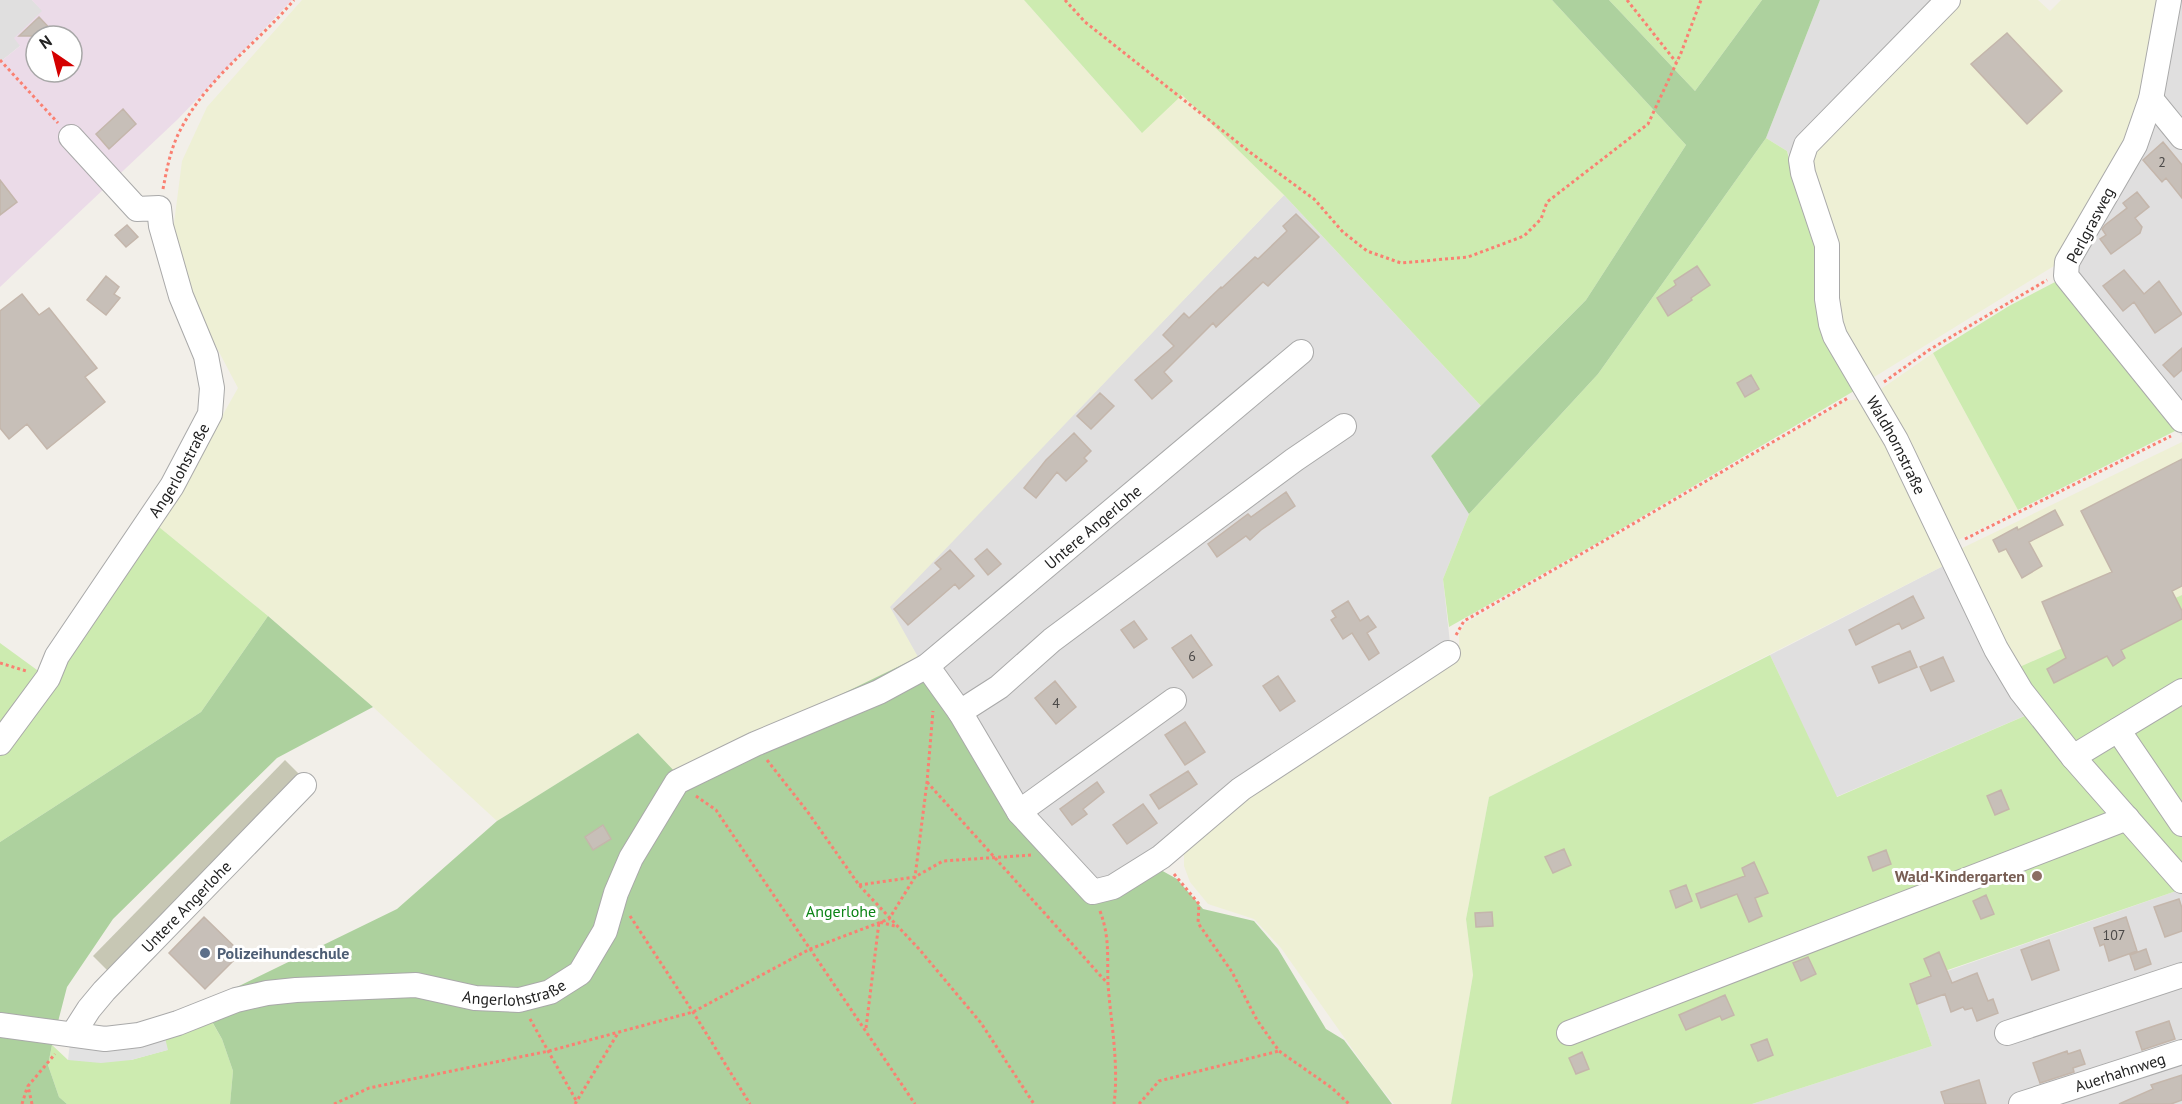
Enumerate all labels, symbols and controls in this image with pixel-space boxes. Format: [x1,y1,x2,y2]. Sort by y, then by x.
north arrow [24,24,84,84]
text: N [35,31,55,53]
house number: 2 [2158,153,2166,171]
street label: Perlgrasweg [2062,183,2118,267]
street label: Waldhornstraße [1862,392,1930,497]
street label: Angerlohstraße [144,419,214,521]
street label: Untere Angerlohe [1040,480,1145,573]
house number: 6 [1188,647,1196,665]
house number: 4 [1052,694,1060,712]
street label: Untere Angerlohe [137,856,235,957]
place label: Wald-Kindergarten [1895,866,2025,886]
marker: Wald-Kindergarten [2030,869,2044,883]
park label: Angerlohe [806,901,876,921]
house number: 107 [2103,926,2125,944]
place label: Polizeihundeschule [217,943,349,963]
marker: Polizeihundeschule [198,946,212,960]
street label: Angerlohstraße [461,975,570,1010]
street label: Auerhahnweg [2072,1048,2168,1096]

